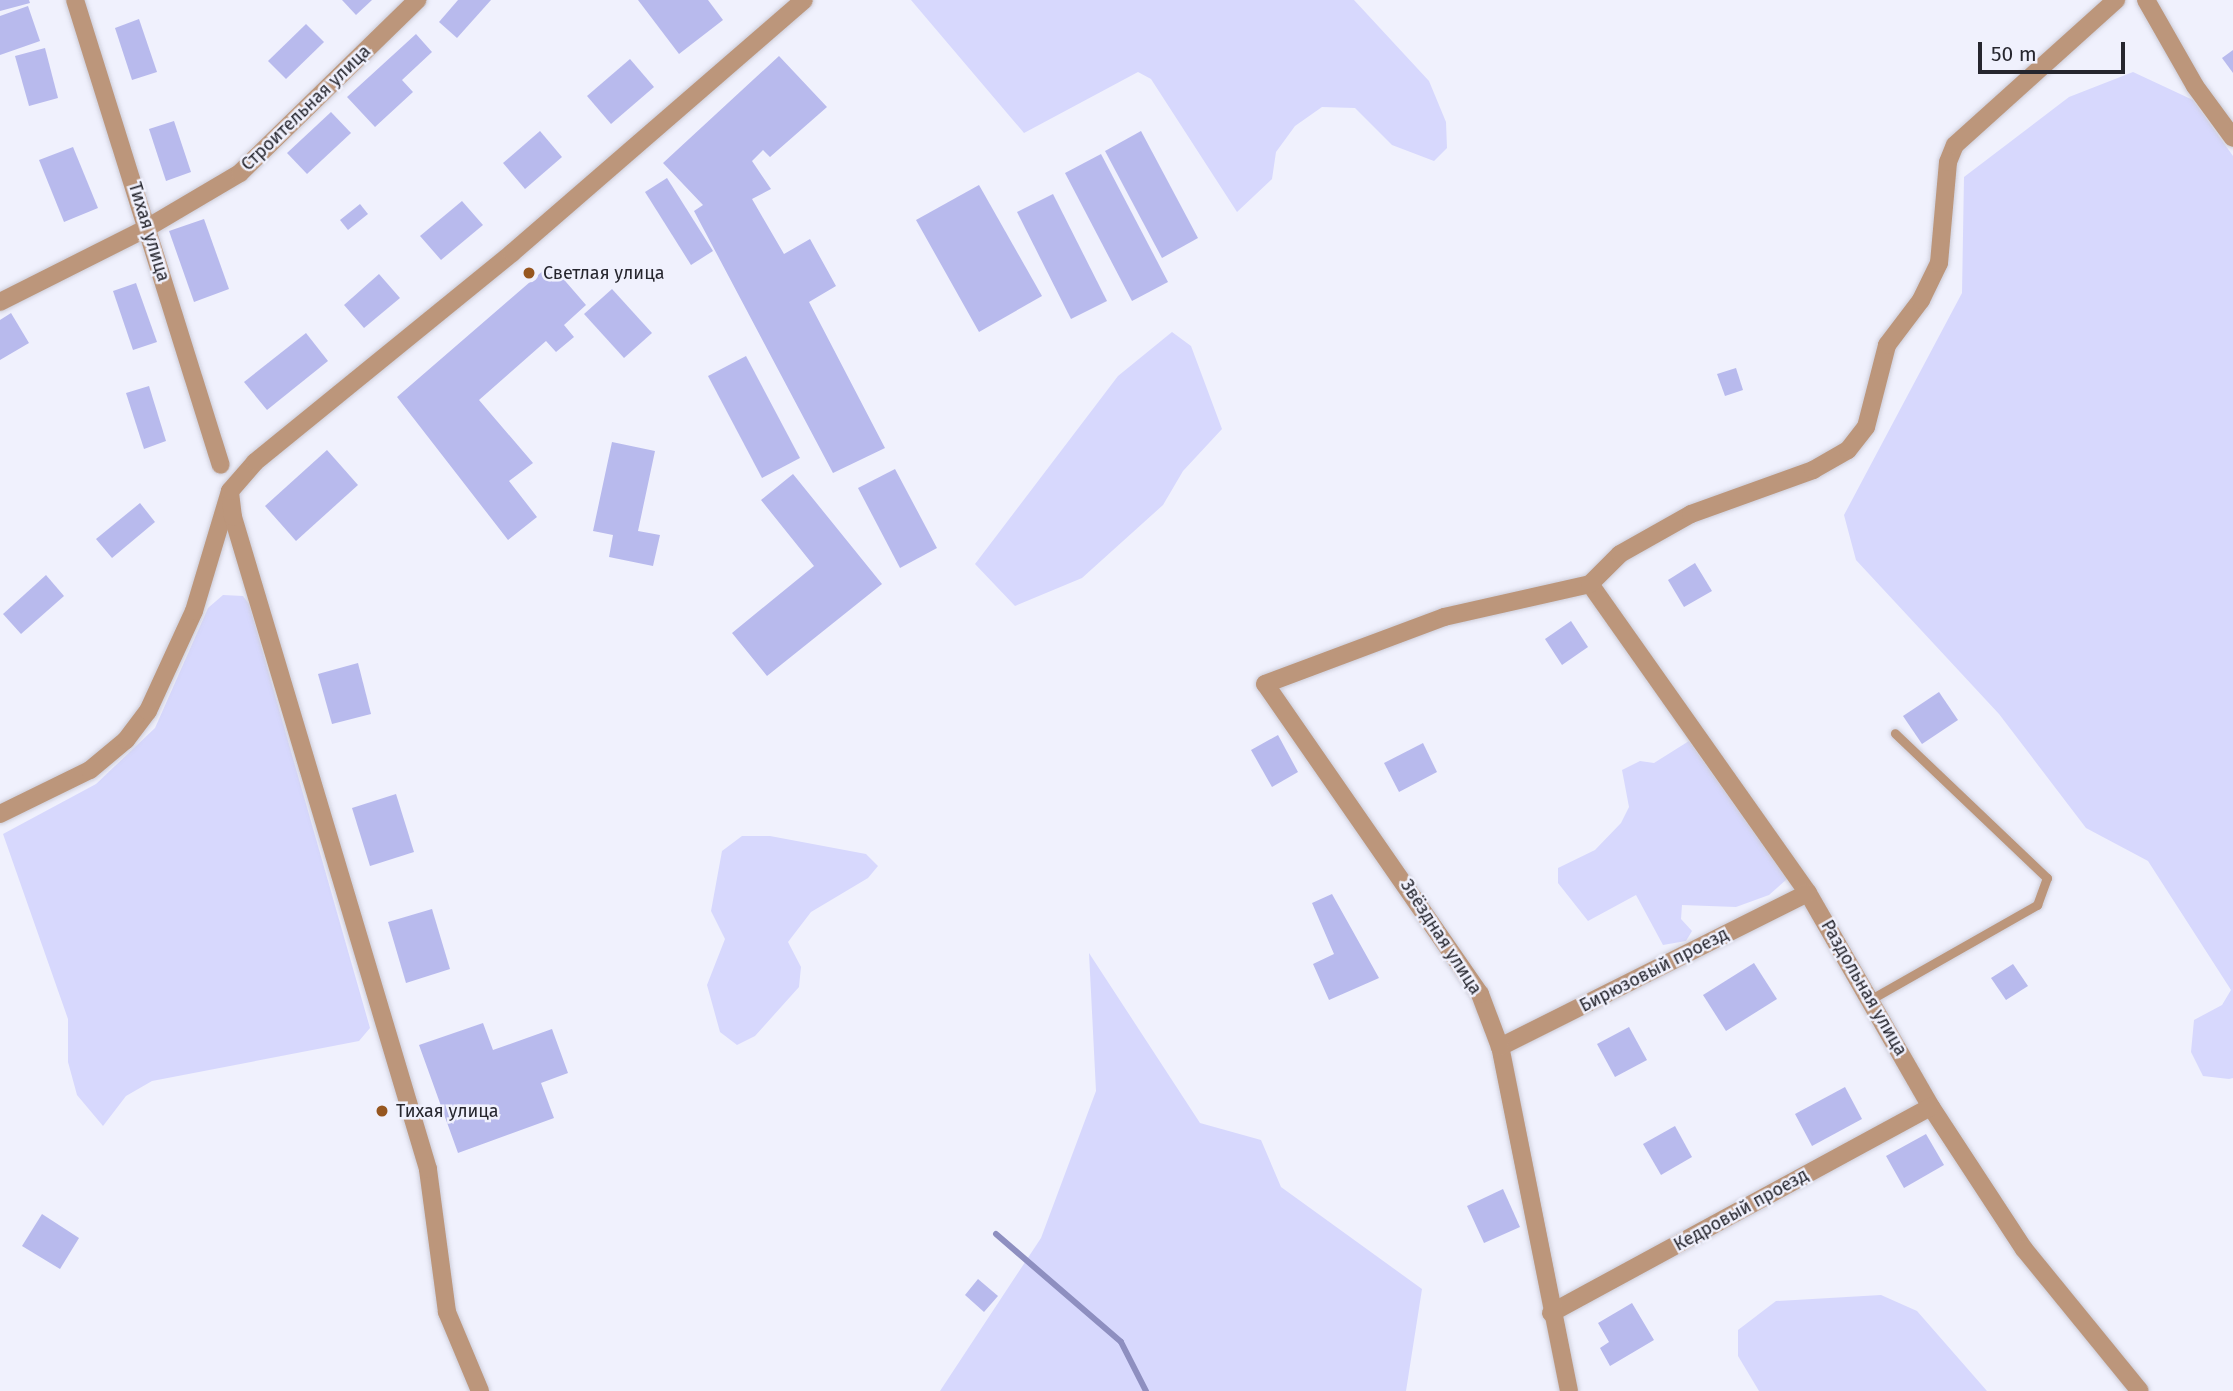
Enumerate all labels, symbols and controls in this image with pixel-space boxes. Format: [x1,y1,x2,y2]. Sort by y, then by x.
scale bar [1981,28,2128,72]
street label: Строительная улица [237,41,375,175]
text: 50 m [1991,41,2037,67]
street label: Тихая улица [124,180,174,284]
place label: Светлая улица [543,262,664,284]
marker: Светлая улица [521,265,537,281]
street label: Звёздная улица [1396,875,1486,999]
street label: Раздольная улица [1816,916,1912,1060]
street label: Бирюзовый проезд [1576,923,1732,1017]
place label: Тихая улица [396,1100,499,1122]
marker: Тихая улица [374,1103,390,1119]
street label: Кедровый проезд [1670,1164,1812,1256]

